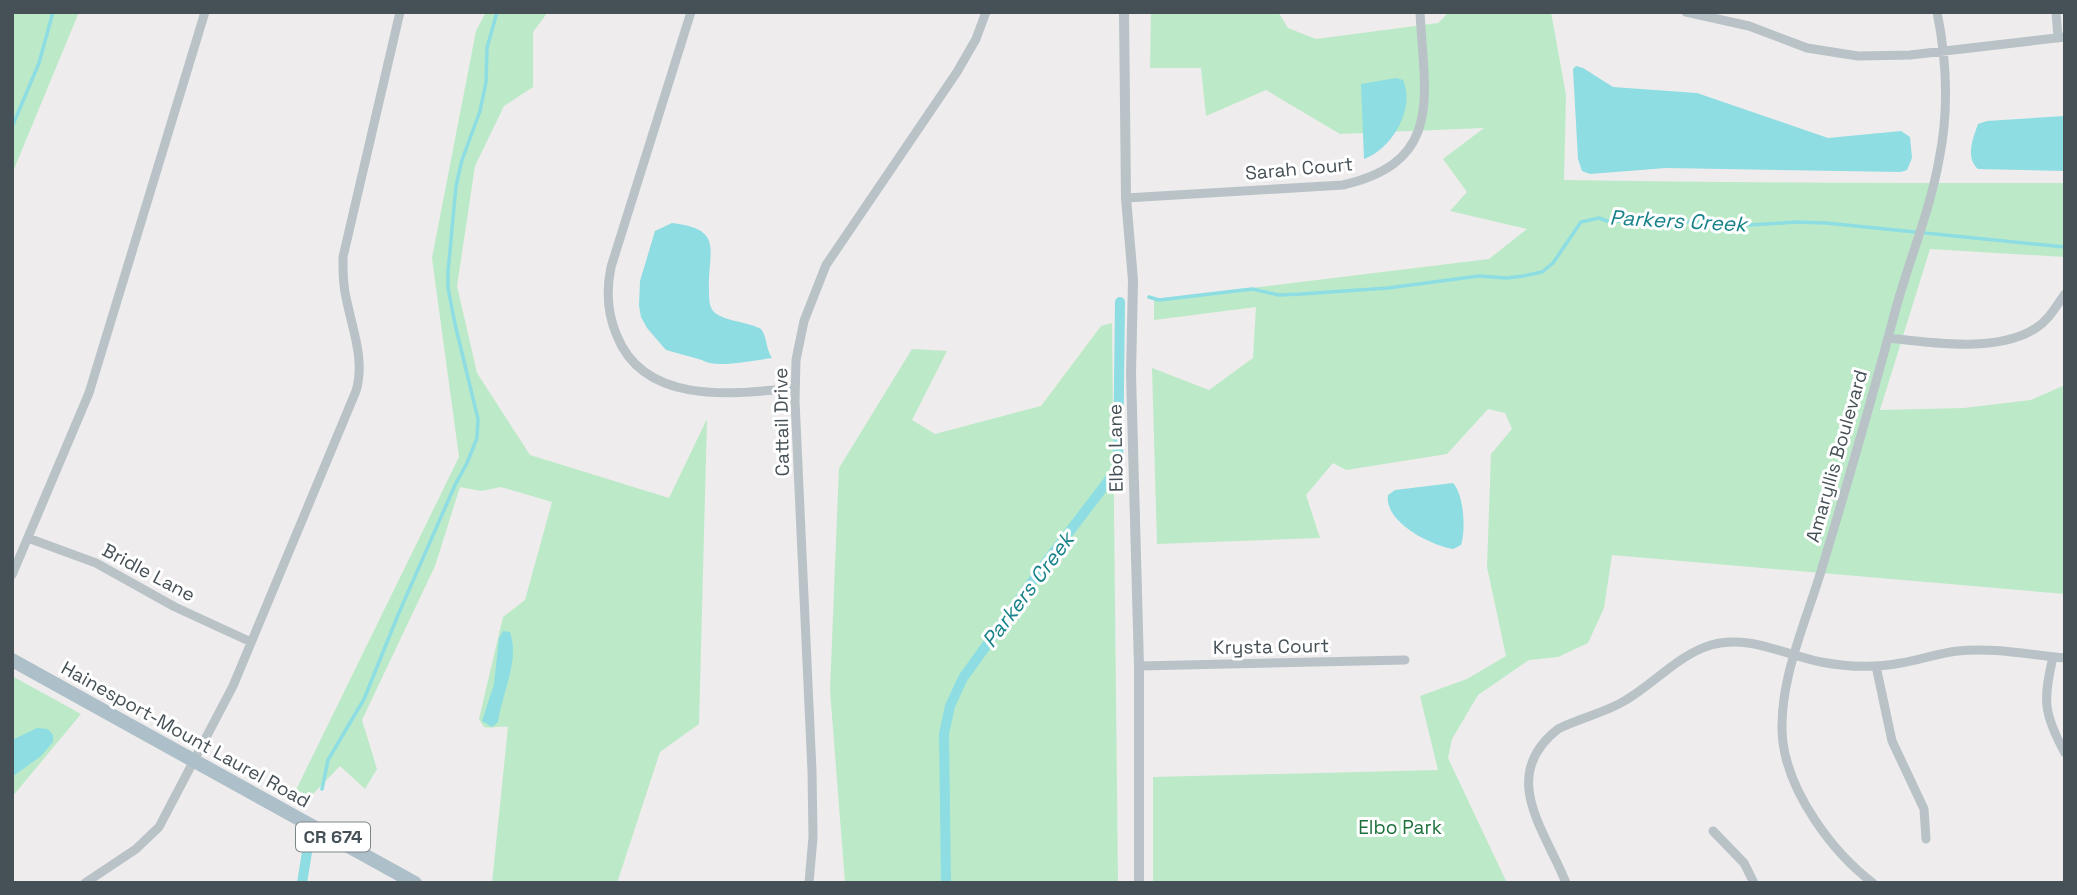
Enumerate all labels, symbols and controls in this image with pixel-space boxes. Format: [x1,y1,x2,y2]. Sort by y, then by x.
street label: Sarah Court [1244,151,1354,186]
water label: Parkers Creek [1609,203,1750,238]
street label: Cattail Drive [768,367,795,477]
street label: Amaryllis Boulevard [1800,367,1873,545]
street label: Elbo Lane [1102,404,1129,492]
water label: Parkers Creek [976,525,1081,652]
street label: Bridle Lane [98,538,199,607]
street label: Krysta Court [1213,633,1329,660]
street label: Hainesport-Mount Laurel Road [57,655,315,813]
park label: Elbo Park [1358,815,1442,840]
road number: CR 674 [296,822,370,852]

